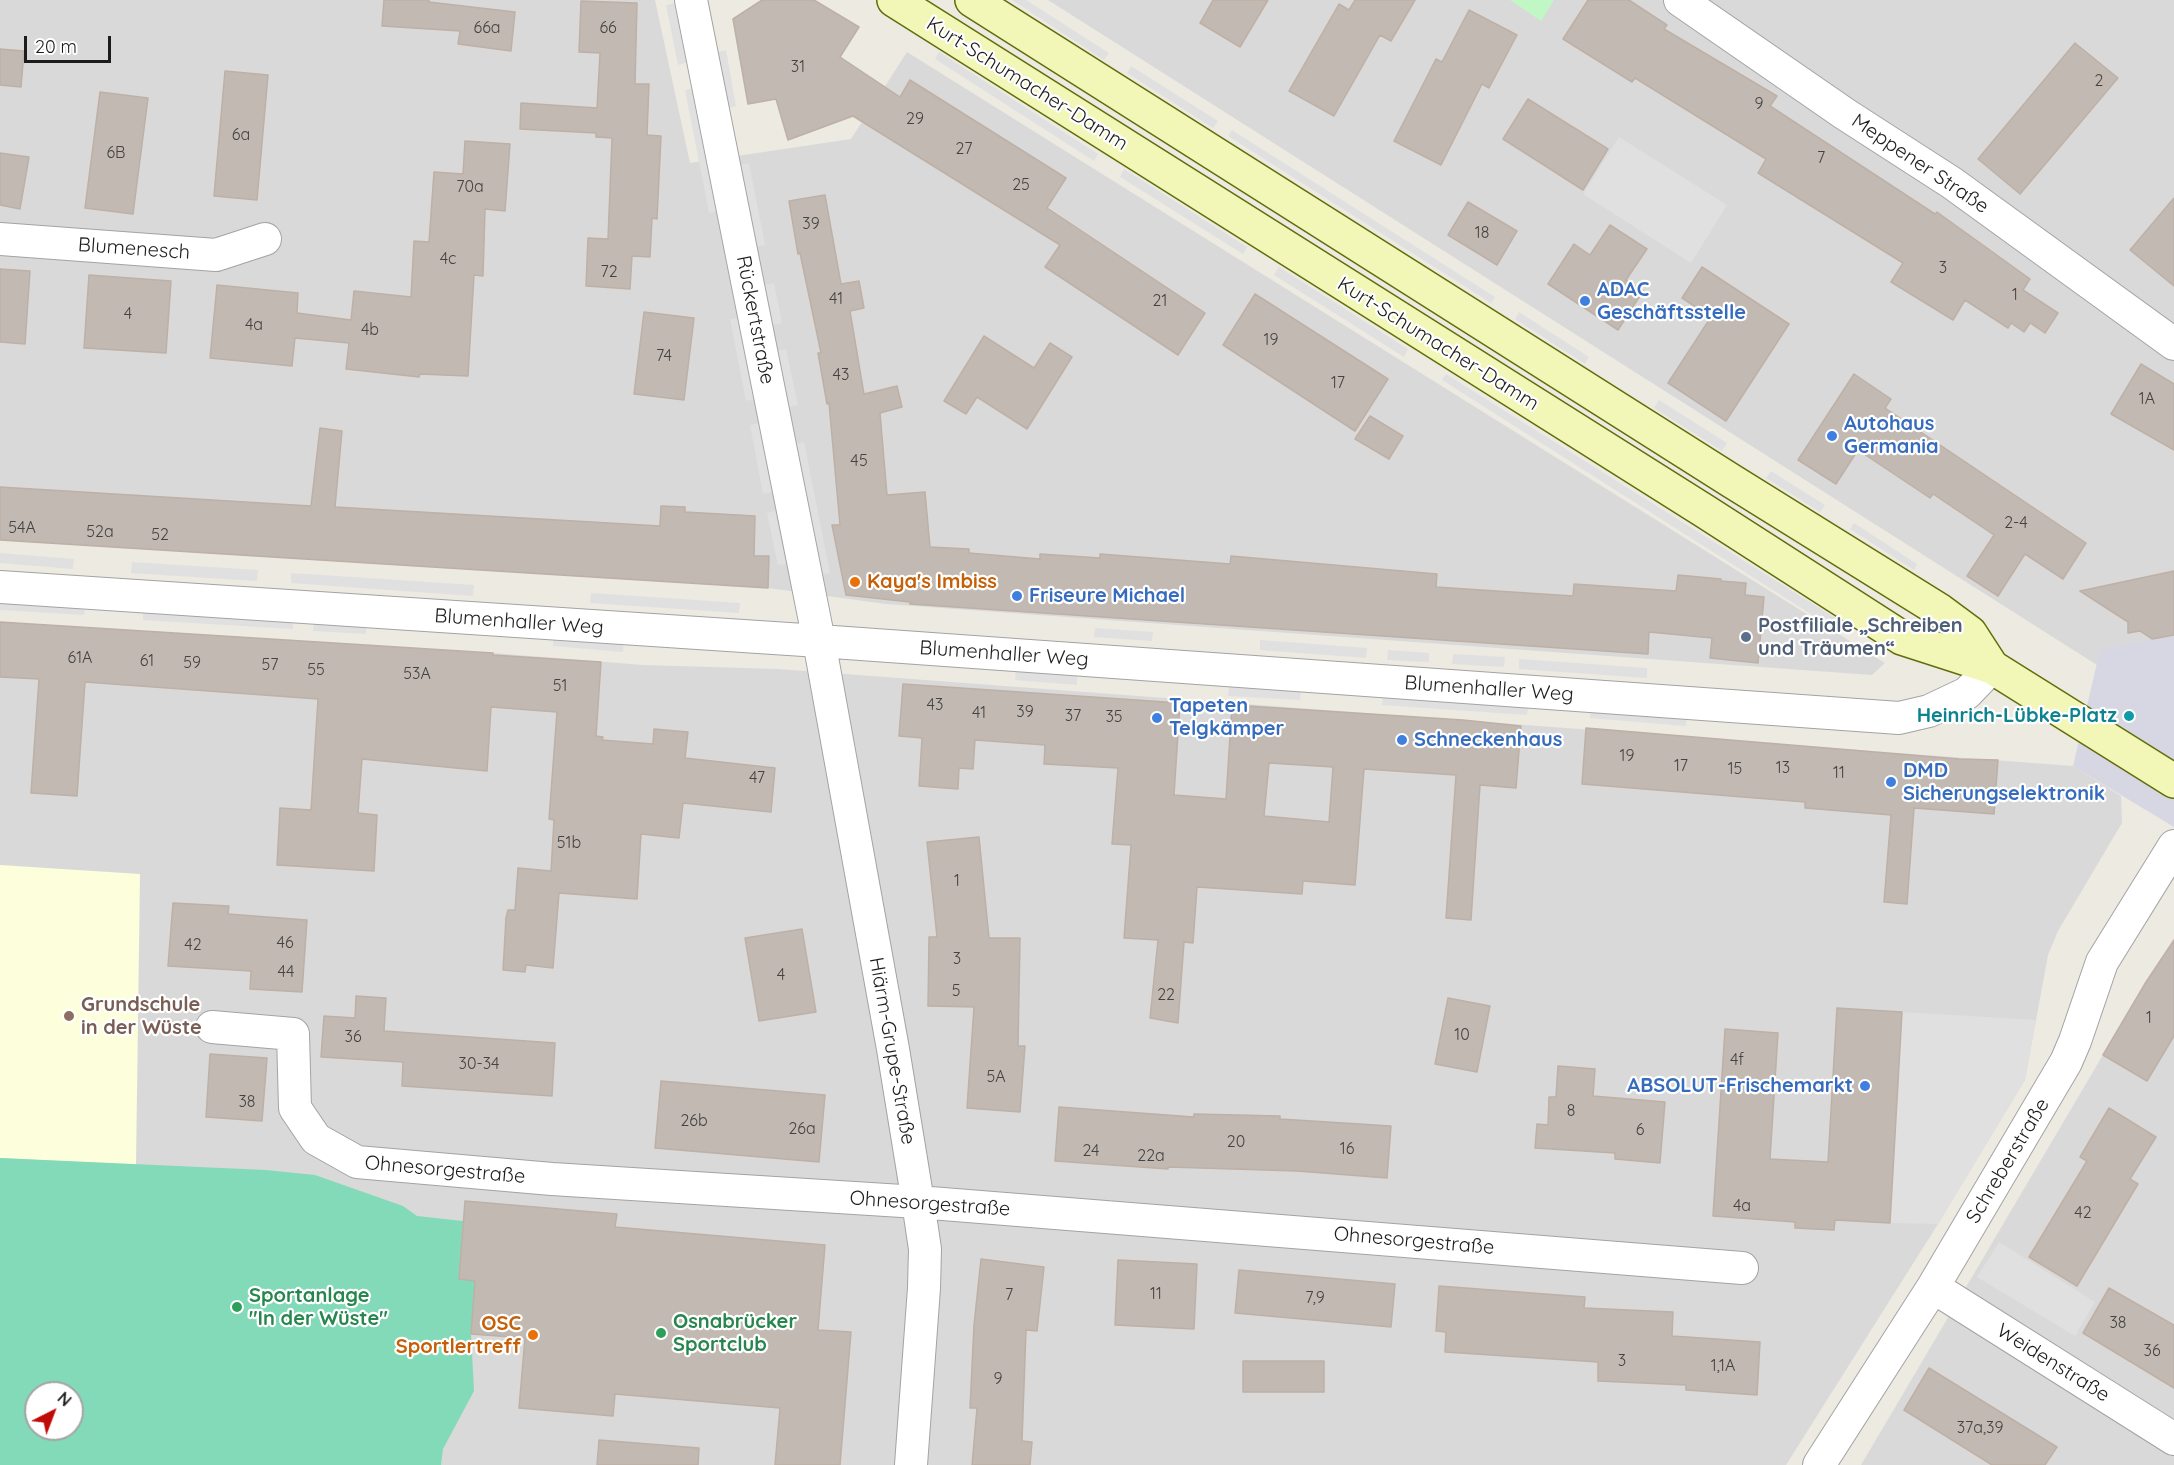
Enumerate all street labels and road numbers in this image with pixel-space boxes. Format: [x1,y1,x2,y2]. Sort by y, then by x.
street label: Kurt-Schumacher-Damm [922,12,1132,156]
street label: Meppener Straße [1847,109,1993,219]
street label: Blumenesch [77,233,191,265]
street label: Rückertstraße [731,254,779,386]
street label: Kurt-Schumacher-Damm [1333,272,1543,416]
street label: Blumenhaller Weg [434,604,604,640]
street label: Blumenhaller Weg [919,636,1089,672]
street label: Blumenhaller Weg [1404,671,1574,707]
street label: Hiärm-Grupe-Straße [864,955,920,1147]
street label: Schreberstraße [1961,1094,2055,1228]
street label: Ohnesorgestraße [364,1151,526,1189]
street label: Ohnesorgestraße [849,1186,1011,1222]
street label: Ohnesorgestraße [1333,1222,1495,1260]
street label: Weidenstraße [1992,1319,2114,1407]

